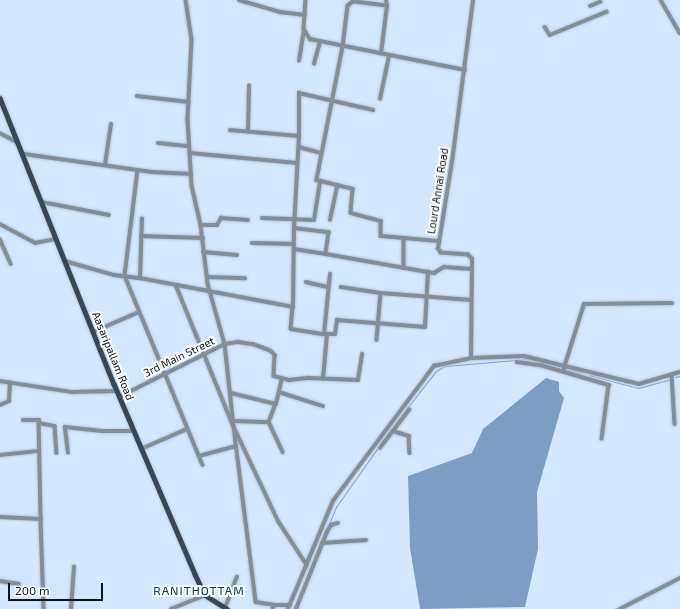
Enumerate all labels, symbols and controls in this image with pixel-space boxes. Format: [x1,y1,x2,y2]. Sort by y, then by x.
street label: Lourd Annai Road [425,147,451,235]
street label: Aasaripallam Road [89,310,137,402]
street label: 3rd Main Street [142,334,216,380]
scale bar [10,575,105,601]
text: 200 m [15,583,49,597]
district label: RANITHOTTAM [153,584,245,598]

